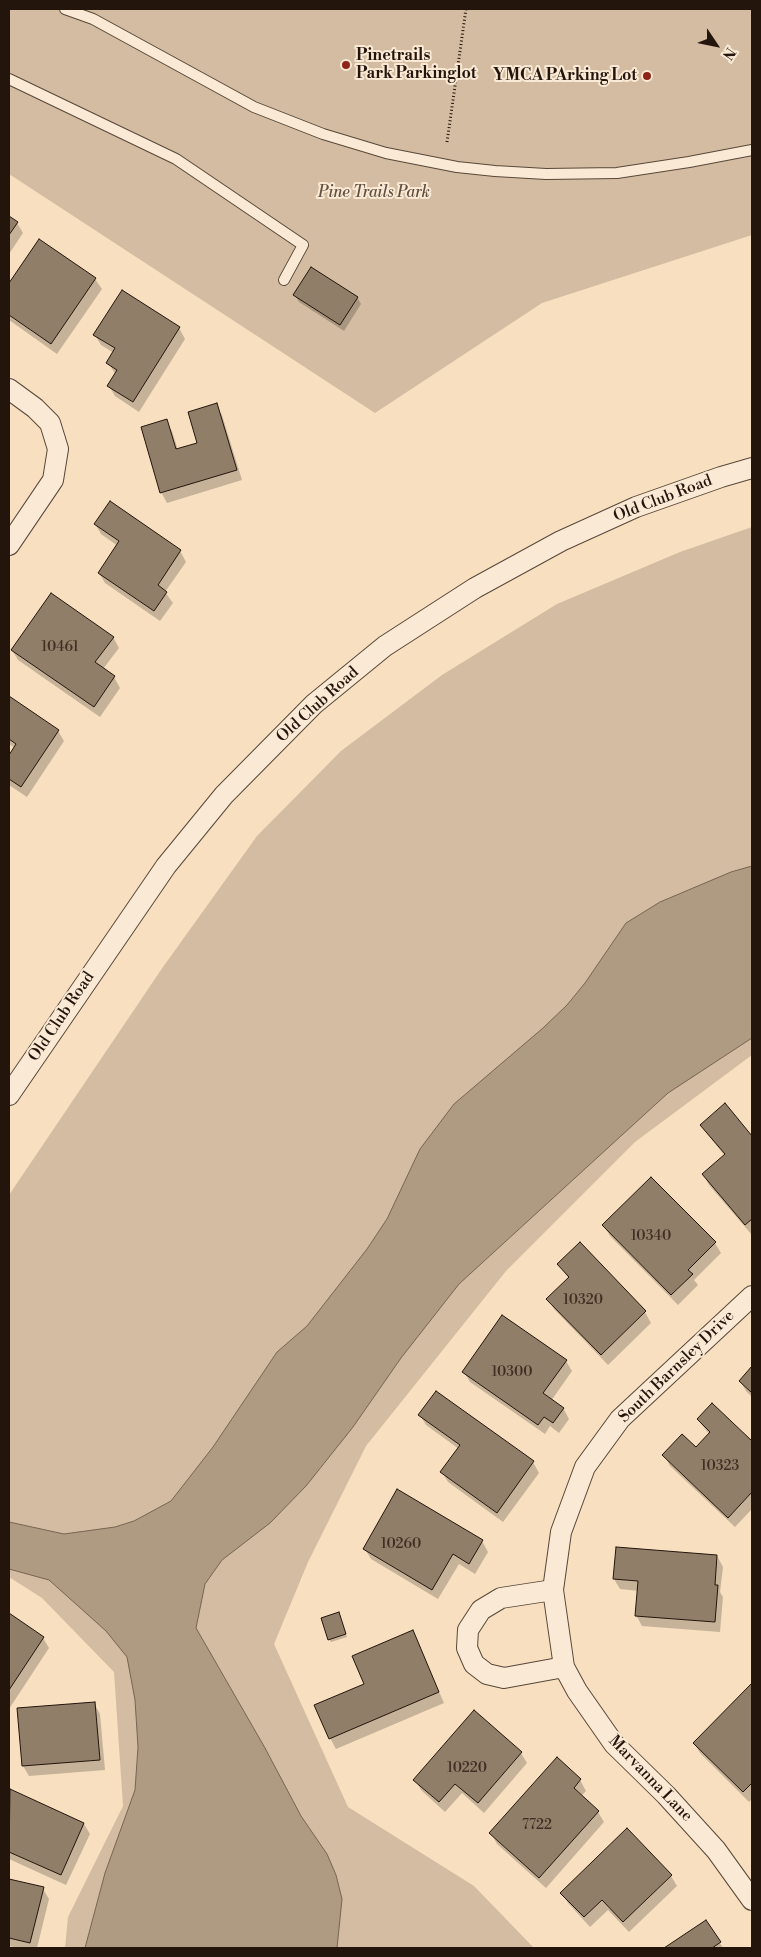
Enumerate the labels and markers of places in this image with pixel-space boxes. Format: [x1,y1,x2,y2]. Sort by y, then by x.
place label: Pinetrails Park Parkinglot [356,46,476,84]
marker: Pinetrails Park Parkinglot [340,59,352,71]
place label: YMCA PArking Lot [493,66,637,86]
marker: YMCA PArking Lot [641,70,653,82]

